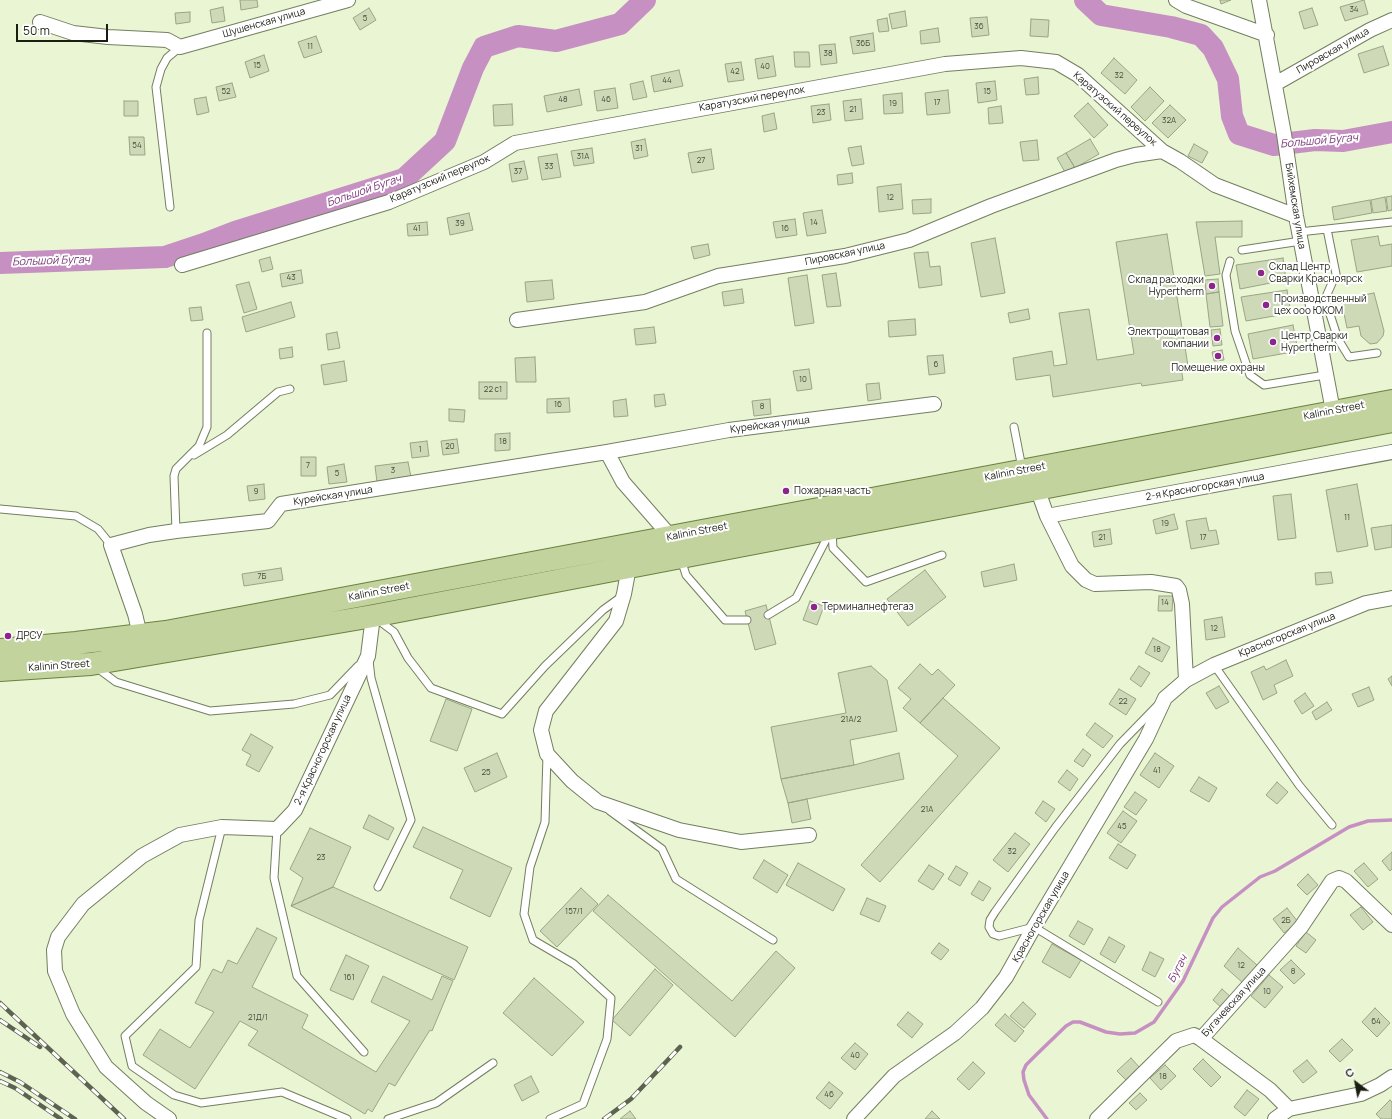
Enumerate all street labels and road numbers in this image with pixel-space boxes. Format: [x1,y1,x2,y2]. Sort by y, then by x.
street label: Шушенская улица [221,5,307,41]
street label: Пировская улица [1295,25,1371,77]
street label: Каратузский переулок [1071,69,1159,149]
street label: Каратузский переулок [698,84,806,114]
street label: Каратузский переулок [388,153,492,205]
street label: Бийхемская улица [1282,162,1308,250]
street label: Пировская улица [804,240,886,268]
street label: Kalinin Street [1303,399,1365,423]
street label: Курейская улица [730,414,810,436]
street label: Kalinin Street [984,460,1046,484]
street label: 2-я Красногорская улица [1145,471,1265,503]
street label: Курейская улица [293,484,373,508]
street label: Kalinin Street [666,520,728,544]
street label: Kalinin Street [348,580,410,604]
street label: Красногорская улица [1237,610,1337,660]
street label: Kalinin Street [28,658,90,674]
street label: 2-я Красногорская улица [292,693,354,807]
street label: Красногорская улица [1010,869,1072,965]
street label: Бугачевская улица [1200,965,1268,1039]

